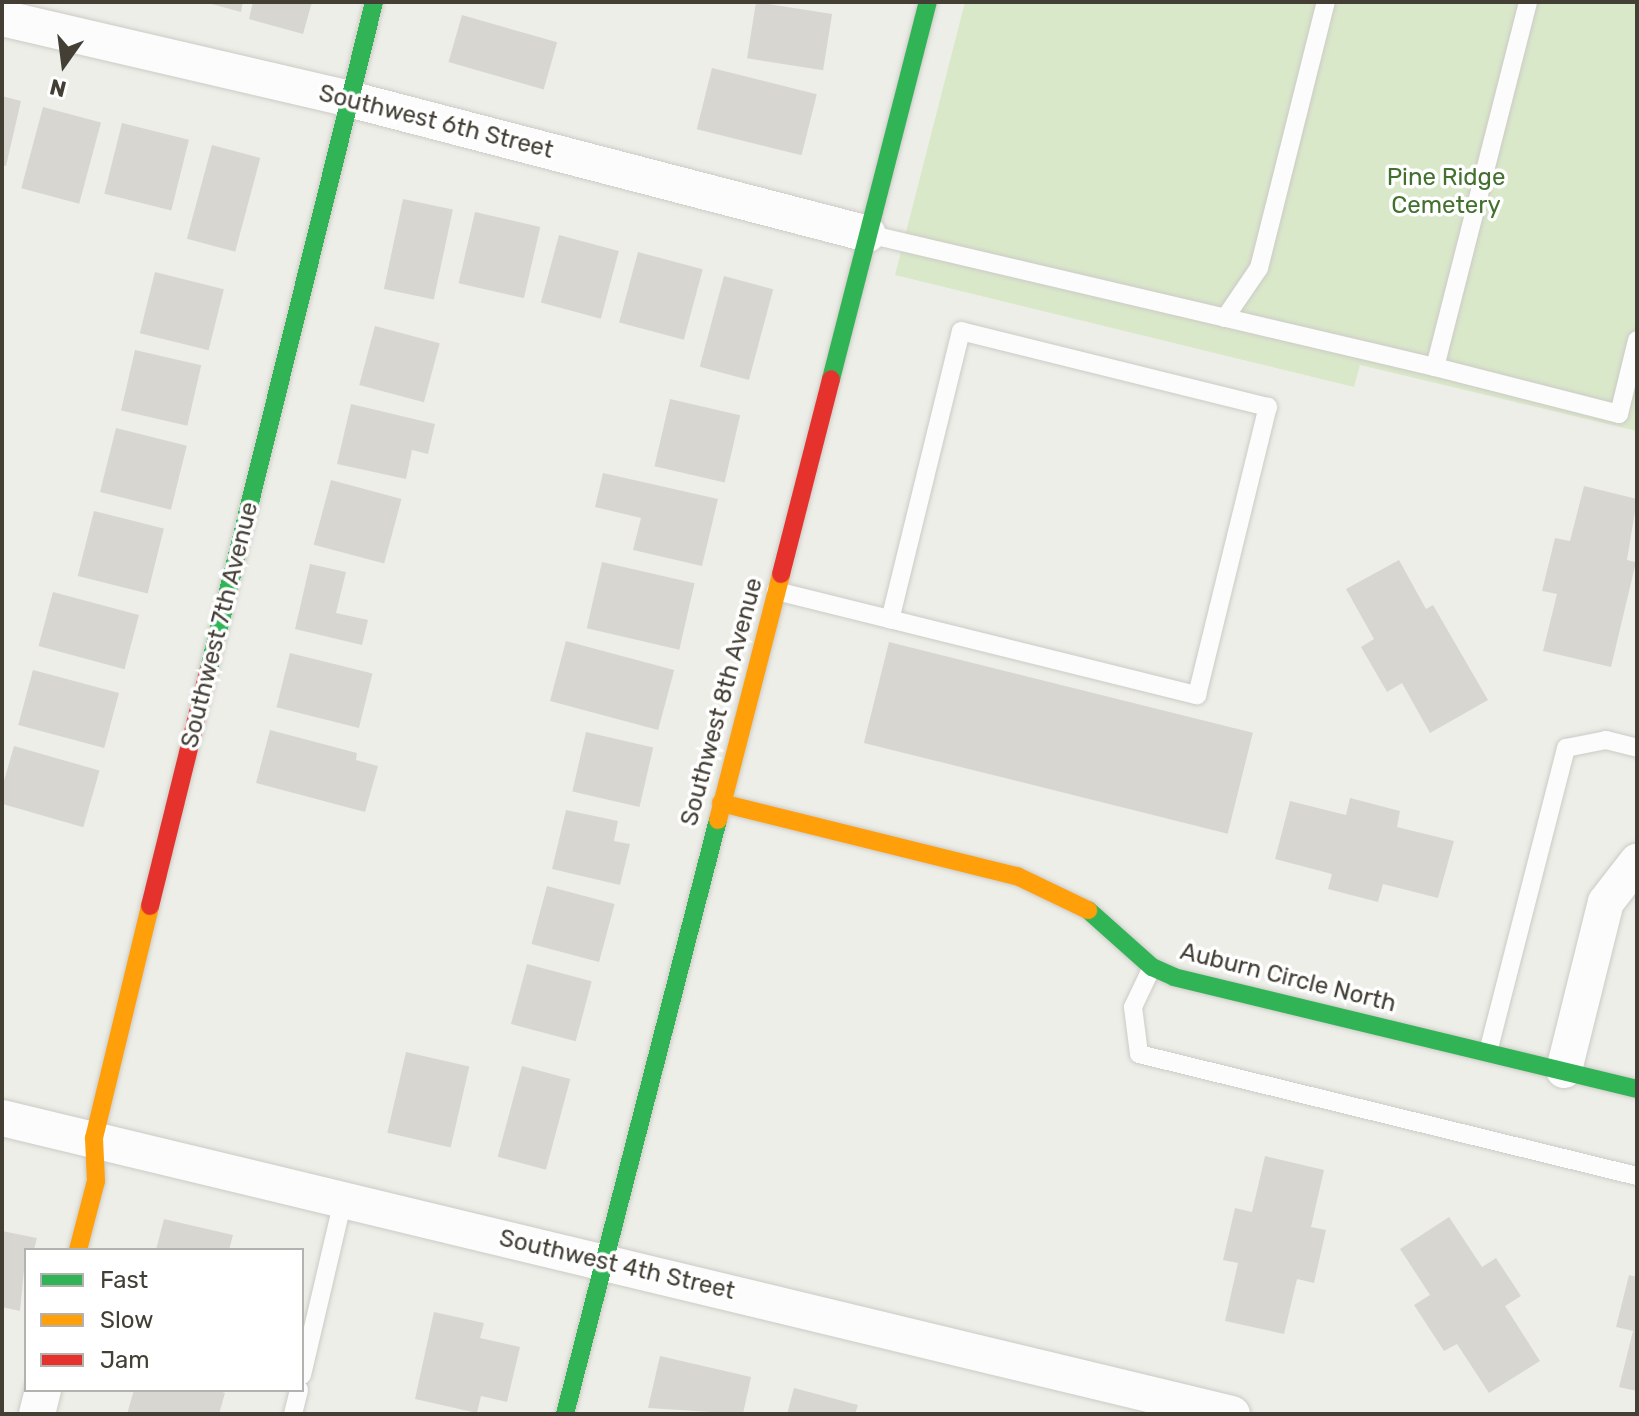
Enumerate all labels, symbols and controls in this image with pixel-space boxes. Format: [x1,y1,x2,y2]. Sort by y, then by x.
north arrow [24,24,104,104]
text: N [47,73,69,103]
street label: Southwest 6th Street [316,79,556,165]
park label: Pine Ridge Cemetery [1387,164,1505,220]
street label: Southwest 7th Avenue [175,499,265,751]
street label: Southwest 8th Avenue [675,575,769,829]
street label: Auburn Circle North [1177,937,1399,1019]
street label: Southwest 4th Street [496,1224,738,1306]
legend [24,1248,304,1392]
text: Fast [100,1266,148,1294]
text: Slow [100,1306,153,1334]
text: Jam [100,1346,150,1374]

